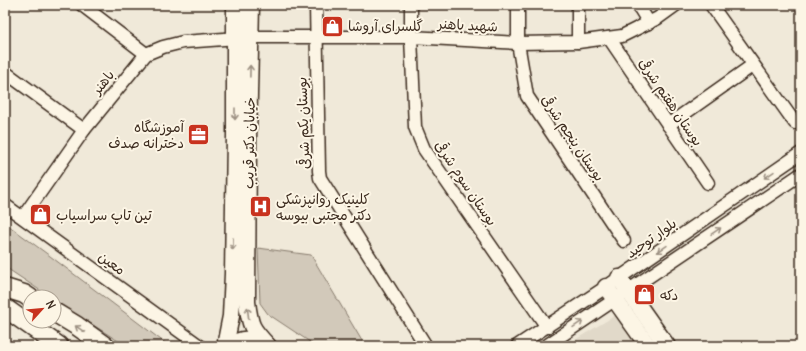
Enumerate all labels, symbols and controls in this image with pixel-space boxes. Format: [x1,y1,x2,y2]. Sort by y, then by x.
shop icon: گلسرای آروشا [320,13,346,39]
street label: شهید باهنر [437,14,498,36]
place label: گلسرای آروشا [348,17,423,35]
street label: بوستان هفتم شرقی [633,55,707,151]
one-way arrow [246,65,254,78]
street label: باهنر [87,66,118,99]
street label: بوستان یکم شرقی [292,77,316,169]
street label: بوستان پنجم شرقی [536,91,609,186]
street label: خیابان دکتر قریب [239,97,259,189]
one-way arrow [231,107,239,120]
place label: آموزشگاه دخترانه صدف [108,118,185,152]
office icon: آموزشگاه دخترانه صدف [186,122,212,148]
street label: بوستان سوم شرقی [428,137,501,231]
one-way arrow [764,171,775,179]
place label: کلینیک روانپزشکی دکتر مجتبی بیوسه [276,190,372,224]
hospital icon: کلینیک روانپزشکی دکتر مجتبی بیوسه [248,194,274,220]
shop icon: تین تاپ سراسیاب [27,202,53,228]
place label: تین تاپ سراسیاب [56,206,153,225]
street label: بلوار توحید [622,214,680,262]
one-way arrow [711,227,722,235]
one-way arrow [230,237,237,250]
one-way arrow [656,245,667,253]
street label: معین [95,247,129,279]
shop icon: دکه [632,282,658,308]
place label: دکه [660,286,678,304]
north arrow [22,289,62,329]
text: N [43,298,59,311]
one-way arrow [245,307,252,320]
one-way arrow [572,320,583,328]
one-way arrow [74,324,86,332]

